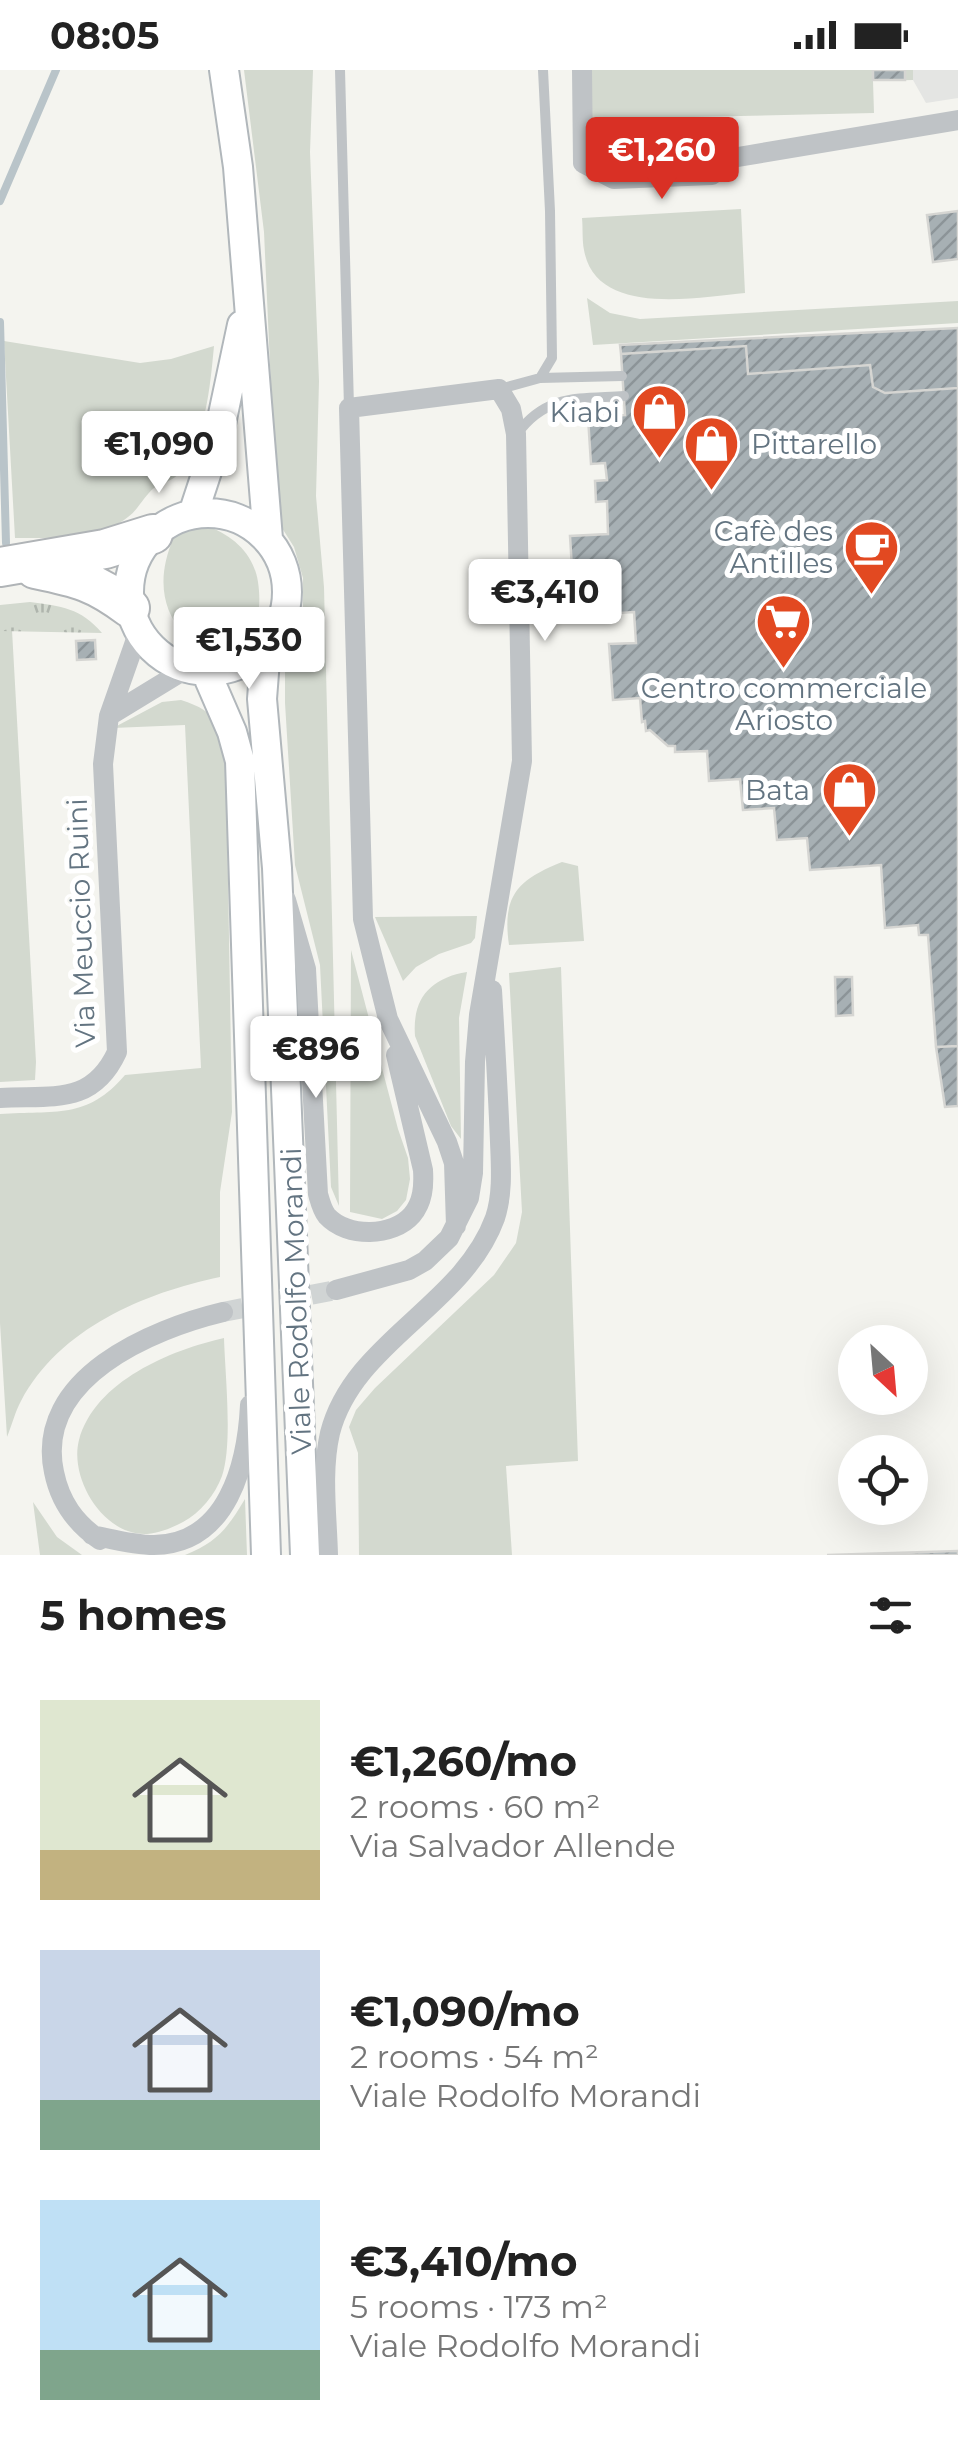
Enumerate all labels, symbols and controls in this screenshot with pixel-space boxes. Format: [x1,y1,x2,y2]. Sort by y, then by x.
text: 08:05 [50,12,159,59]
pin: €1,260 [581,117,743,202]
text: €1,260 [608,130,716,169]
shop icon: Kiabi [629,382,689,461]
place label: Kiabi [550,395,620,429]
pin: €1,090 [78,411,240,496]
shop icon: Pittarello [682,414,742,493]
text: €1,090 [104,424,214,463]
place label: Pittarello [751,427,877,461]
place label: Cafè des Antilles [714,514,833,580]
cafe icon: Cafè des Antilles [842,517,902,596]
pin: €3,410 [464,559,626,644]
text: €3,410 [491,572,599,611]
supermarket icon: Centro commerciale Ariosto [754,592,814,671]
pin: €1,530 [168,607,330,692]
text: €1,530 [196,620,302,659]
place label: Centro commerciale Ariosto [641,671,927,737]
shop icon: Bata [819,760,879,839]
place label: Bata [745,773,810,807]
street label: Via Meuccio Ruini [60,798,102,1048]
pin: €896 [257,1016,375,1101]
text: €896 [272,1029,360,1068]
street label: Viale Rodolfo Morandi [274,1147,318,1455]
north arrow [838,1325,928,1415]
map controls [838,1325,928,1525]
button: locate [838,1435,928,1525]
icon: filters [863,1588,918,1643]
text: 5 homes [40,1589,227,1641]
text: €1,260/mo [350,1735,577,1787]
icon: home [120,1740,240,1860]
text: 2 rooms · 60 m² [350,1787,600,1826]
text: Via Salvador Allende [350,1826,676,1865]
text: €1,090/mo [350,1985,580,2037]
icon: home [120,1990,240,2110]
text: 2 rooms · 54 m² [350,2037,599,2076]
text: Viale Rodolfo Morandi [350,2076,701,2115]
text: €3,410/mo [350,2235,577,2287]
icon: home [120,2240,240,2360]
text: 5 rooms · 173 m² [350,2287,608,2326]
text: Viale Rodolfo Morandi [350,2326,701,2365]

